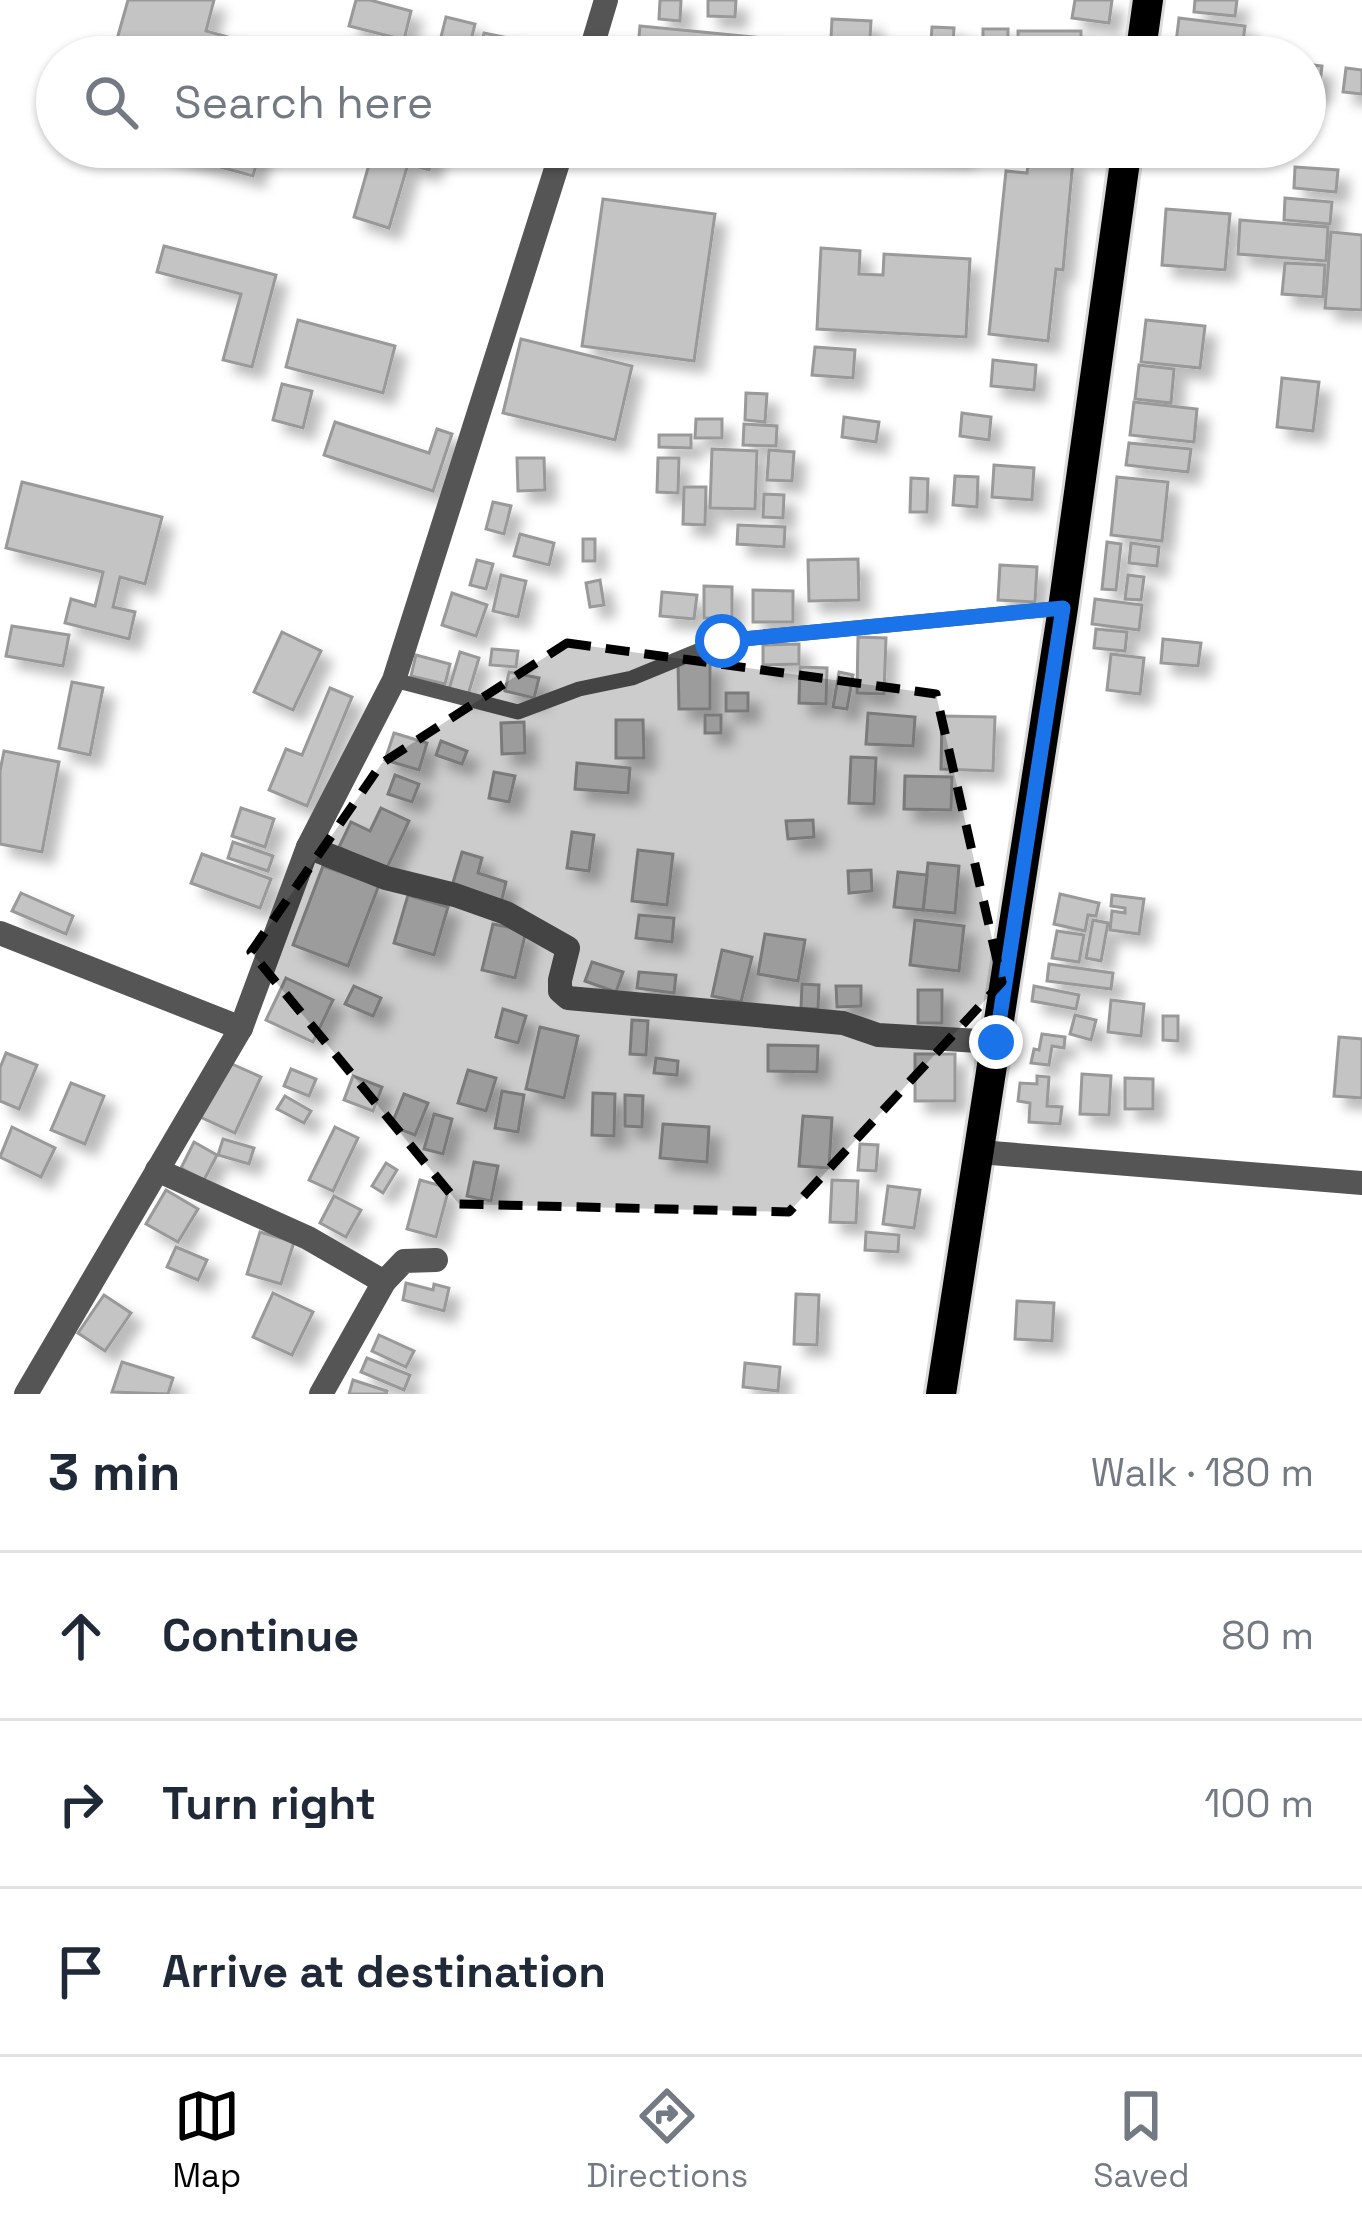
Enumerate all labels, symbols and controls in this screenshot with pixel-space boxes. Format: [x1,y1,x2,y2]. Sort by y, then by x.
search box [36,36,1326,168]
icon: search [78,69,144,135]
text: Search here [174,74,433,131]
route start [695,614,749,668]
route end [969,1015,1023,1069]
text: 3 min [48,1440,181,1505]
text: Walk · 180 m [1091,1448,1314,1497]
icon: ahead [48,1603,114,1669]
text: Continue [162,1607,359,1664]
text: 80 m [1221,1611,1314,1660]
icon: right [48,1771,114,1837]
text: Turn right [162,1775,376,1832]
text: 100 m [1204,1779,1314,1828]
icon: arrive [48,1939,114,2005]
text: Arrive at destination [162,1943,606,2000]
tab: Map [173,2083,241,2197]
tab: Directions [586,2083,748,2197]
tab: Saved [1093,2083,1189,2197]

